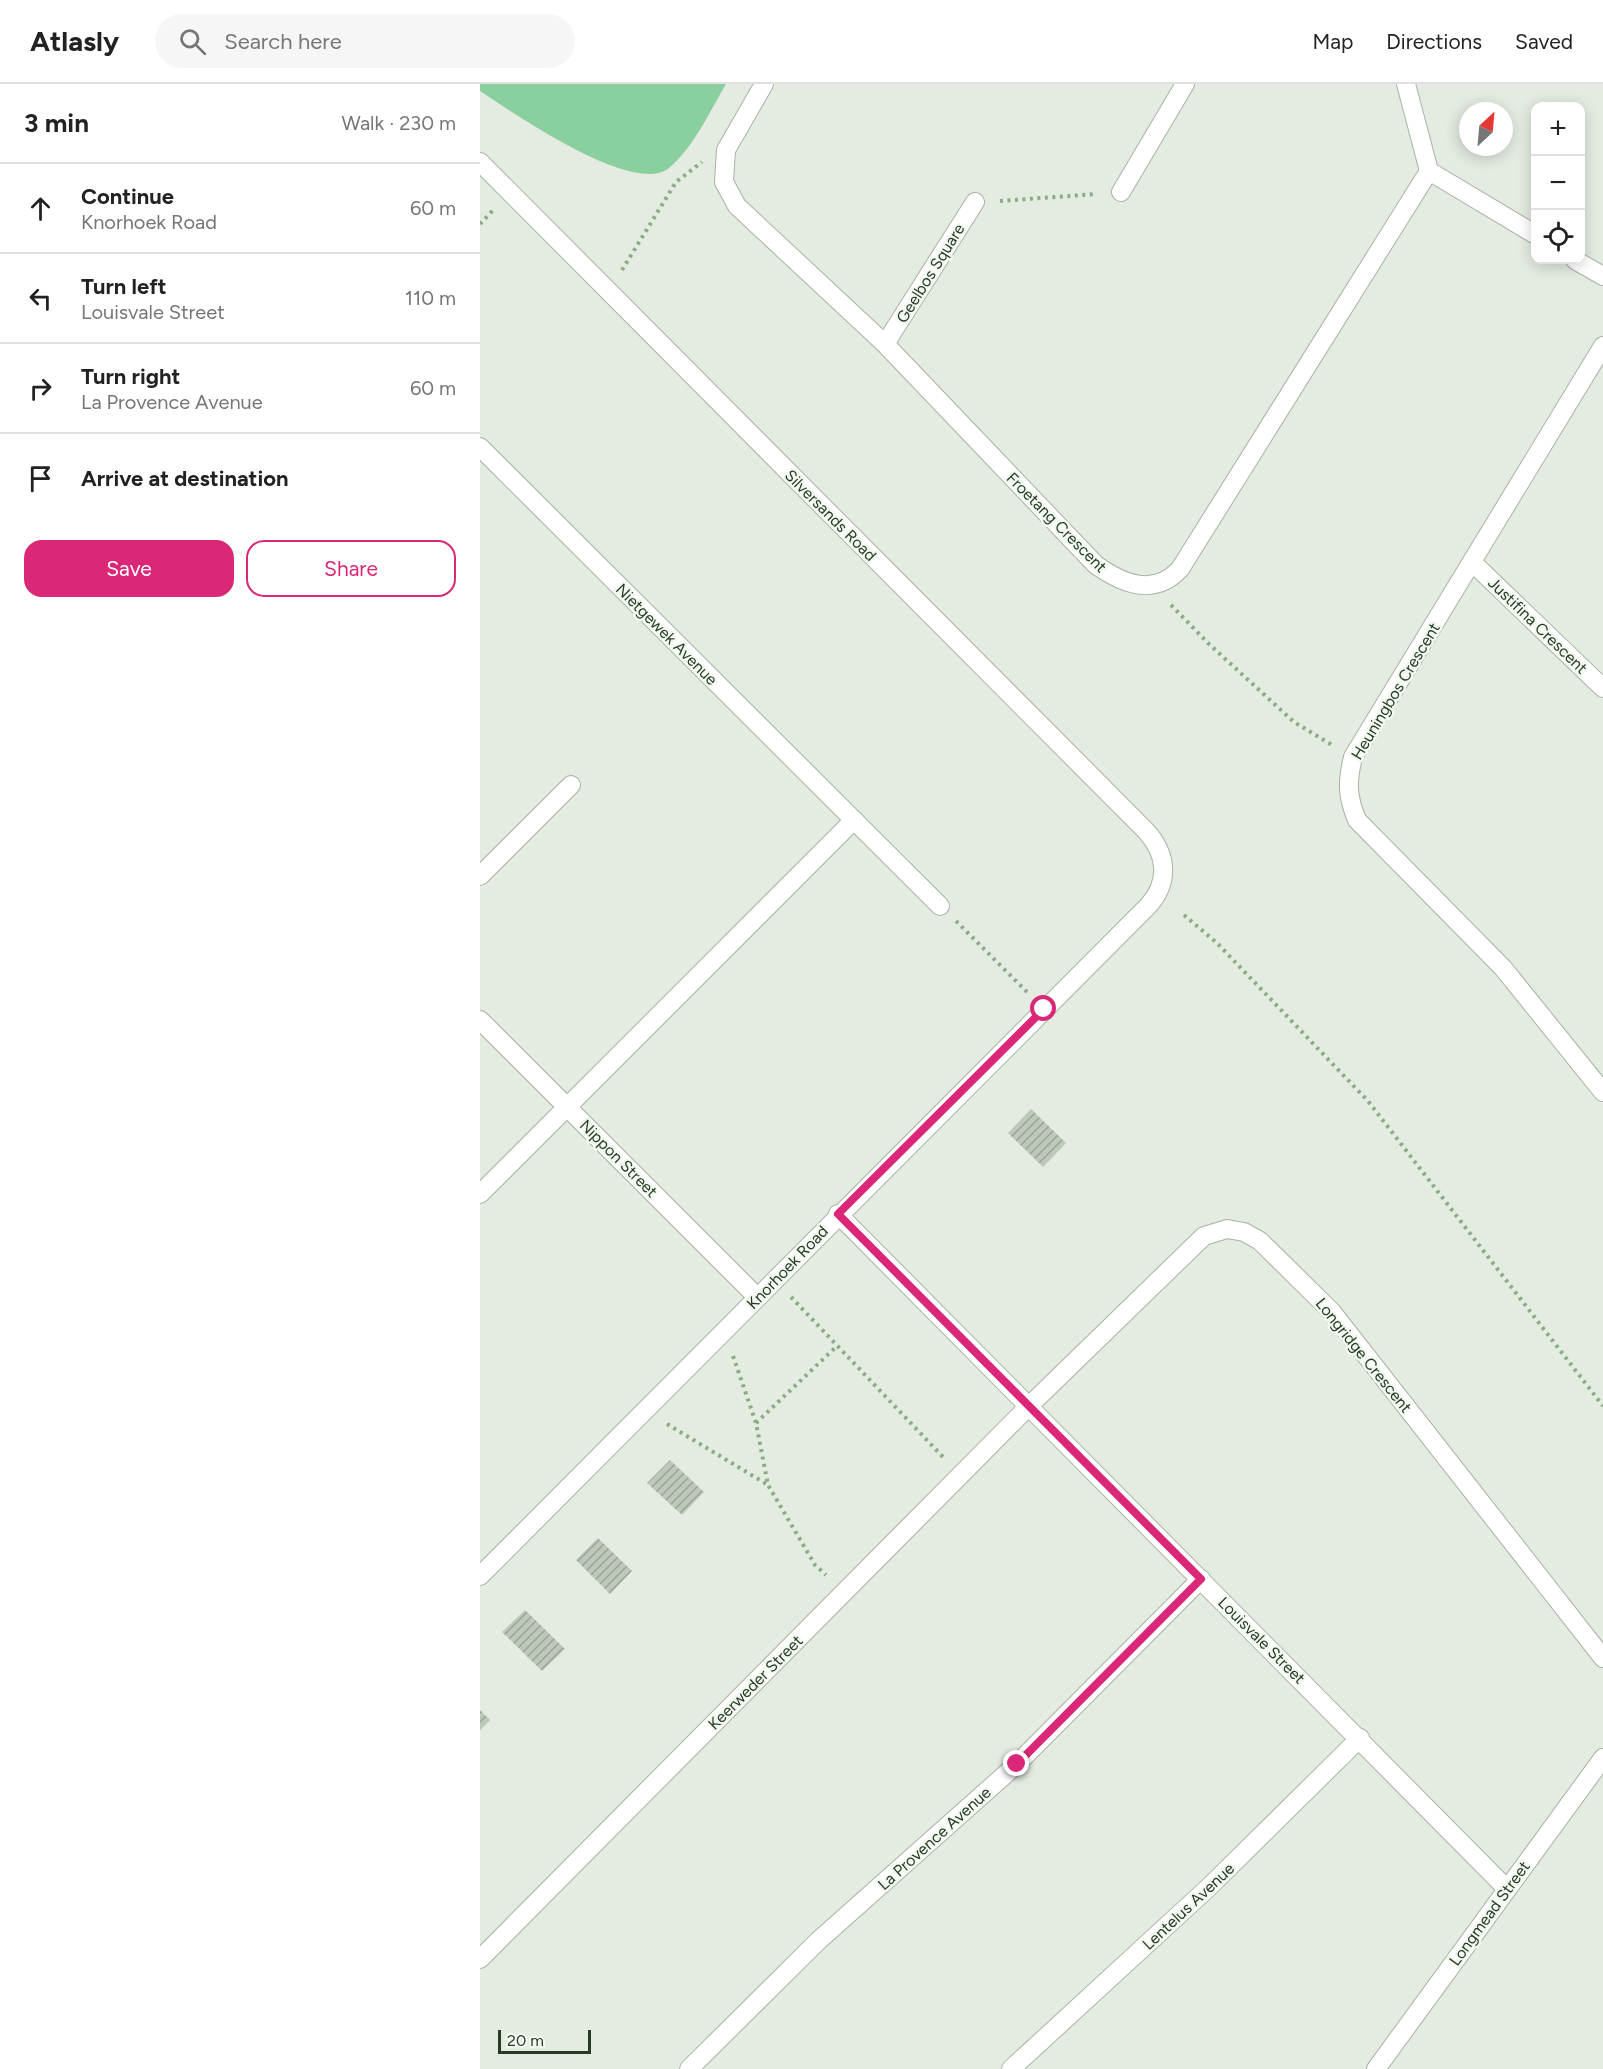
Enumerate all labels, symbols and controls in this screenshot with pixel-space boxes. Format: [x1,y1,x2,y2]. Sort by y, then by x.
search box [155,14,575,68]
text: Atlasly [30,24,119,58]
icon: search [176,25,209,58]
text: Search here [224,28,342,55]
text: Map [1312,29,1353,54]
text: Directions [1386,29,1482,54]
text: Saved [1515,29,1573,54]
north arrow [1459,102,1513,156]
map controls [1531,102,1585,264]
button: + [1531,102,1585,156]
text: 3 min [24,107,89,139]
text: Walk · 230 m [342,111,456,135]
button: − [1531,156,1585,210]
text: Continue [81,183,174,210]
icon: ahead [24,192,57,225]
text: 60 m [410,196,456,220]
text: Knorhoek Road [81,210,217,234]
button: locate [1531,210,1585,264]
street label: Geelbos Square [892,220,969,326]
text: Turn left [81,273,167,300]
icon: left [24,282,57,315]
text: 110 m [405,286,456,310]
text: Louisvale Street [81,300,225,324]
text: Turn right [81,363,180,390]
icon: right [24,372,57,405]
text: 60 m [410,376,456,400]
text: La Provence Avenue [81,390,263,414]
icon: arrive [24,462,57,495]
text: Arrive at destination [81,465,289,492]
street label: Silversands Road [781,466,880,565]
street label: Froetang Crescent [1003,468,1111,576]
button: Save [24,540,234,597]
button: Share [246,540,456,597]
street label: Justifina Crescent [1484,573,1591,678]
street label: Nietgewek Avenue [612,580,722,689]
street label: Heuningbos Crescent [1347,619,1444,763]
route start [1030,995,1056,1021]
street label: Nippon Street [576,1116,661,1201]
street label: Knorhoek Road [743,1222,832,1313]
street label: Longridge Crescent [1312,1294,1416,1416]
street label: Louisvale Street [1214,1593,1309,1688]
street label: Keerweder Street [704,1631,807,1734]
route end [1003,1750,1029,1776]
street label: La Provence Avenue [874,1783,995,1894]
street label: Longmead Street [1445,1857,1534,1969]
street label: Lentelus Avenue [1138,1859,1238,1954]
scale bar [498,2027,591,2054]
text: 20 m [507,2031,544,2050]

